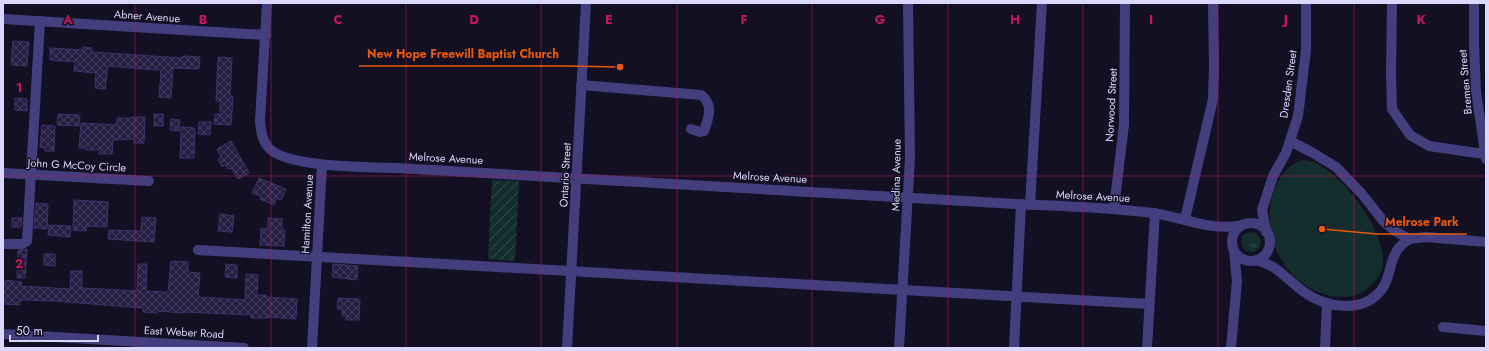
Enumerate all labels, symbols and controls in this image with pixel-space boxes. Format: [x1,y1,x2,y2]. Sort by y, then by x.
street label: Abner Avenue [113,6,181,26]
text: A [62,10,73,29]
text: B [199,10,208,29]
text: C [333,10,343,29]
text: D [469,10,479,29]
text: E [605,10,613,29]
text: F [740,10,748,29]
text: G [875,10,886,29]
text: H [1010,10,1020,29]
text: I [1149,10,1153,29]
text: J [1281,10,1288,29]
text: K [1416,10,1426,29]
callout: New Hope Freewill Baptist Church [359,42,567,66]
text: New Hope Freewill Baptist Church [367,45,559,63]
street label: Dresden Street [1275,49,1301,119]
street label: Bremen Street [1454,49,1476,115]
street label: Norwood Street [1101,67,1121,142]
text: 1 [16,78,22,97]
street label: Medina Avenue [887,138,905,211]
street label: Ontario Street [555,142,575,208]
street label: Melrose Avenue [408,148,484,168]
street label: John G McCoy Circle [25,154,127,176]
street label: Melrose Avenue [732,167,808,187]
street label: Hamilton Avenue [297,174,317,254]
street label: Melrose Avenue [1055,186,1131,206]
callout: Melrose Park [1377,210,1467,234]
text: Melrose Park [1385,213,1459,231]
text: 2 [15,254,23,273]
scale bar [10,317,98,343]
text: 50 m [16,322,43,340]
street label: East Weber Road [144,322,224,342]

